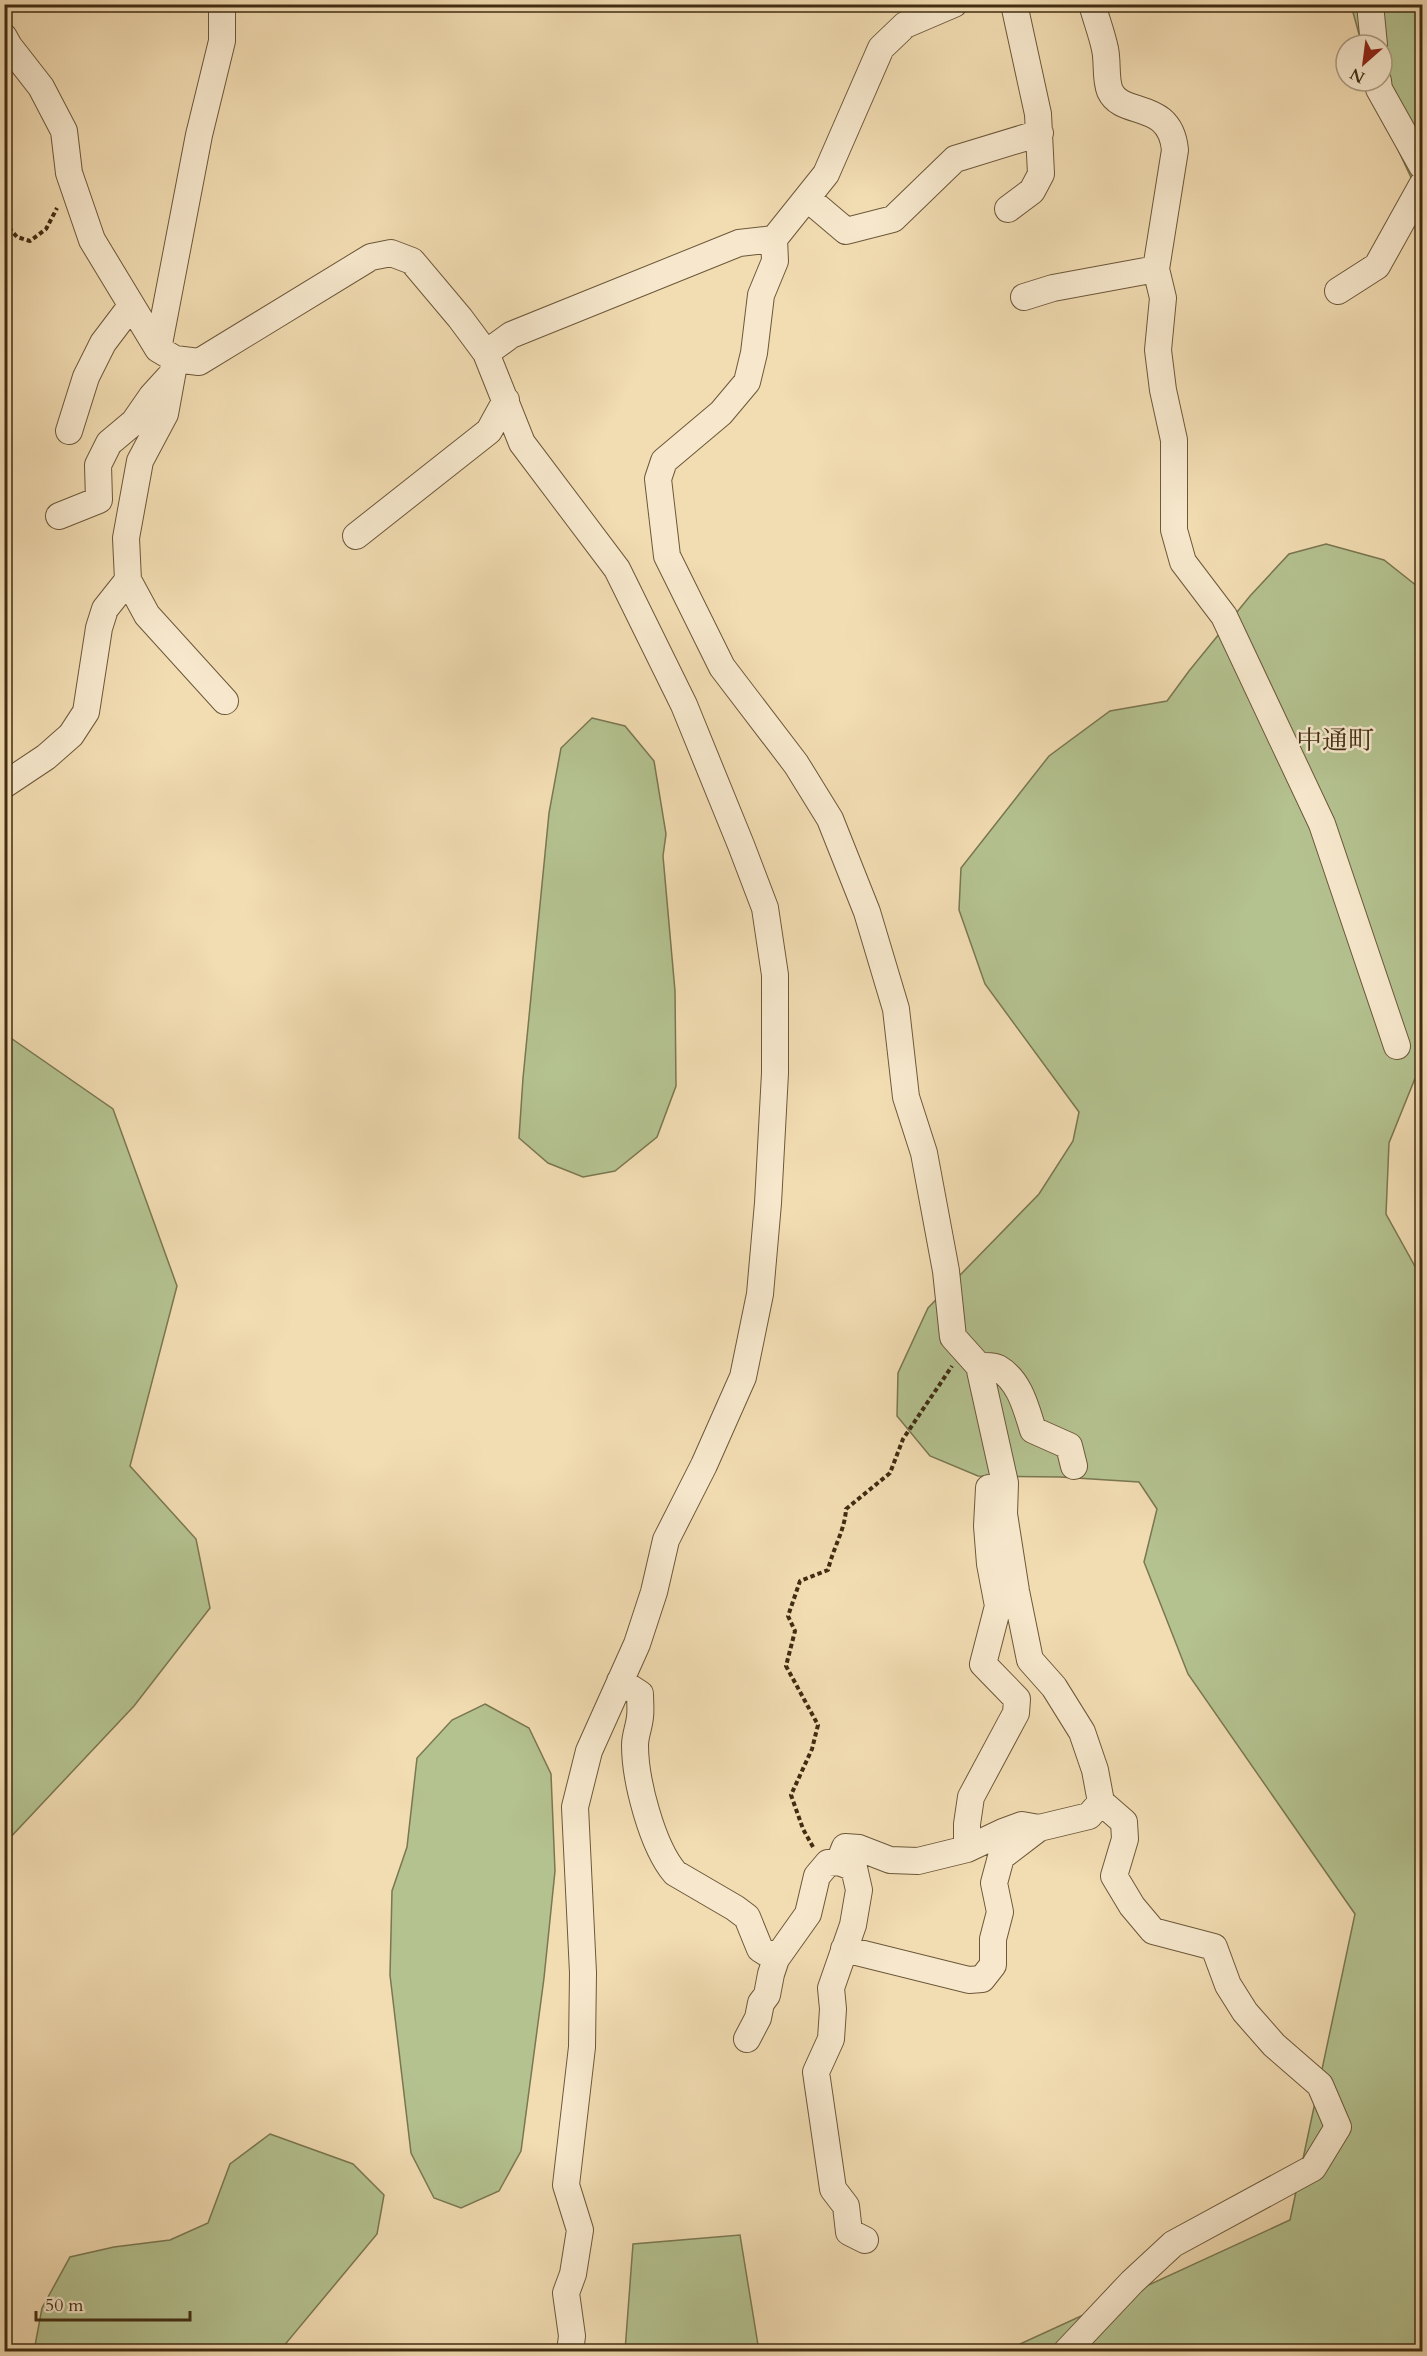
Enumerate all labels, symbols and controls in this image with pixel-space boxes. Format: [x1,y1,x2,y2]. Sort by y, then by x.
north arrow [1334,33,1394,93]
text: N [1346,62,1369,88]
district label: 中通町 [1296,723,1374,758]
scale bar [36,2284,190,2322]
text: 50 m [45,2293,84,2318]

